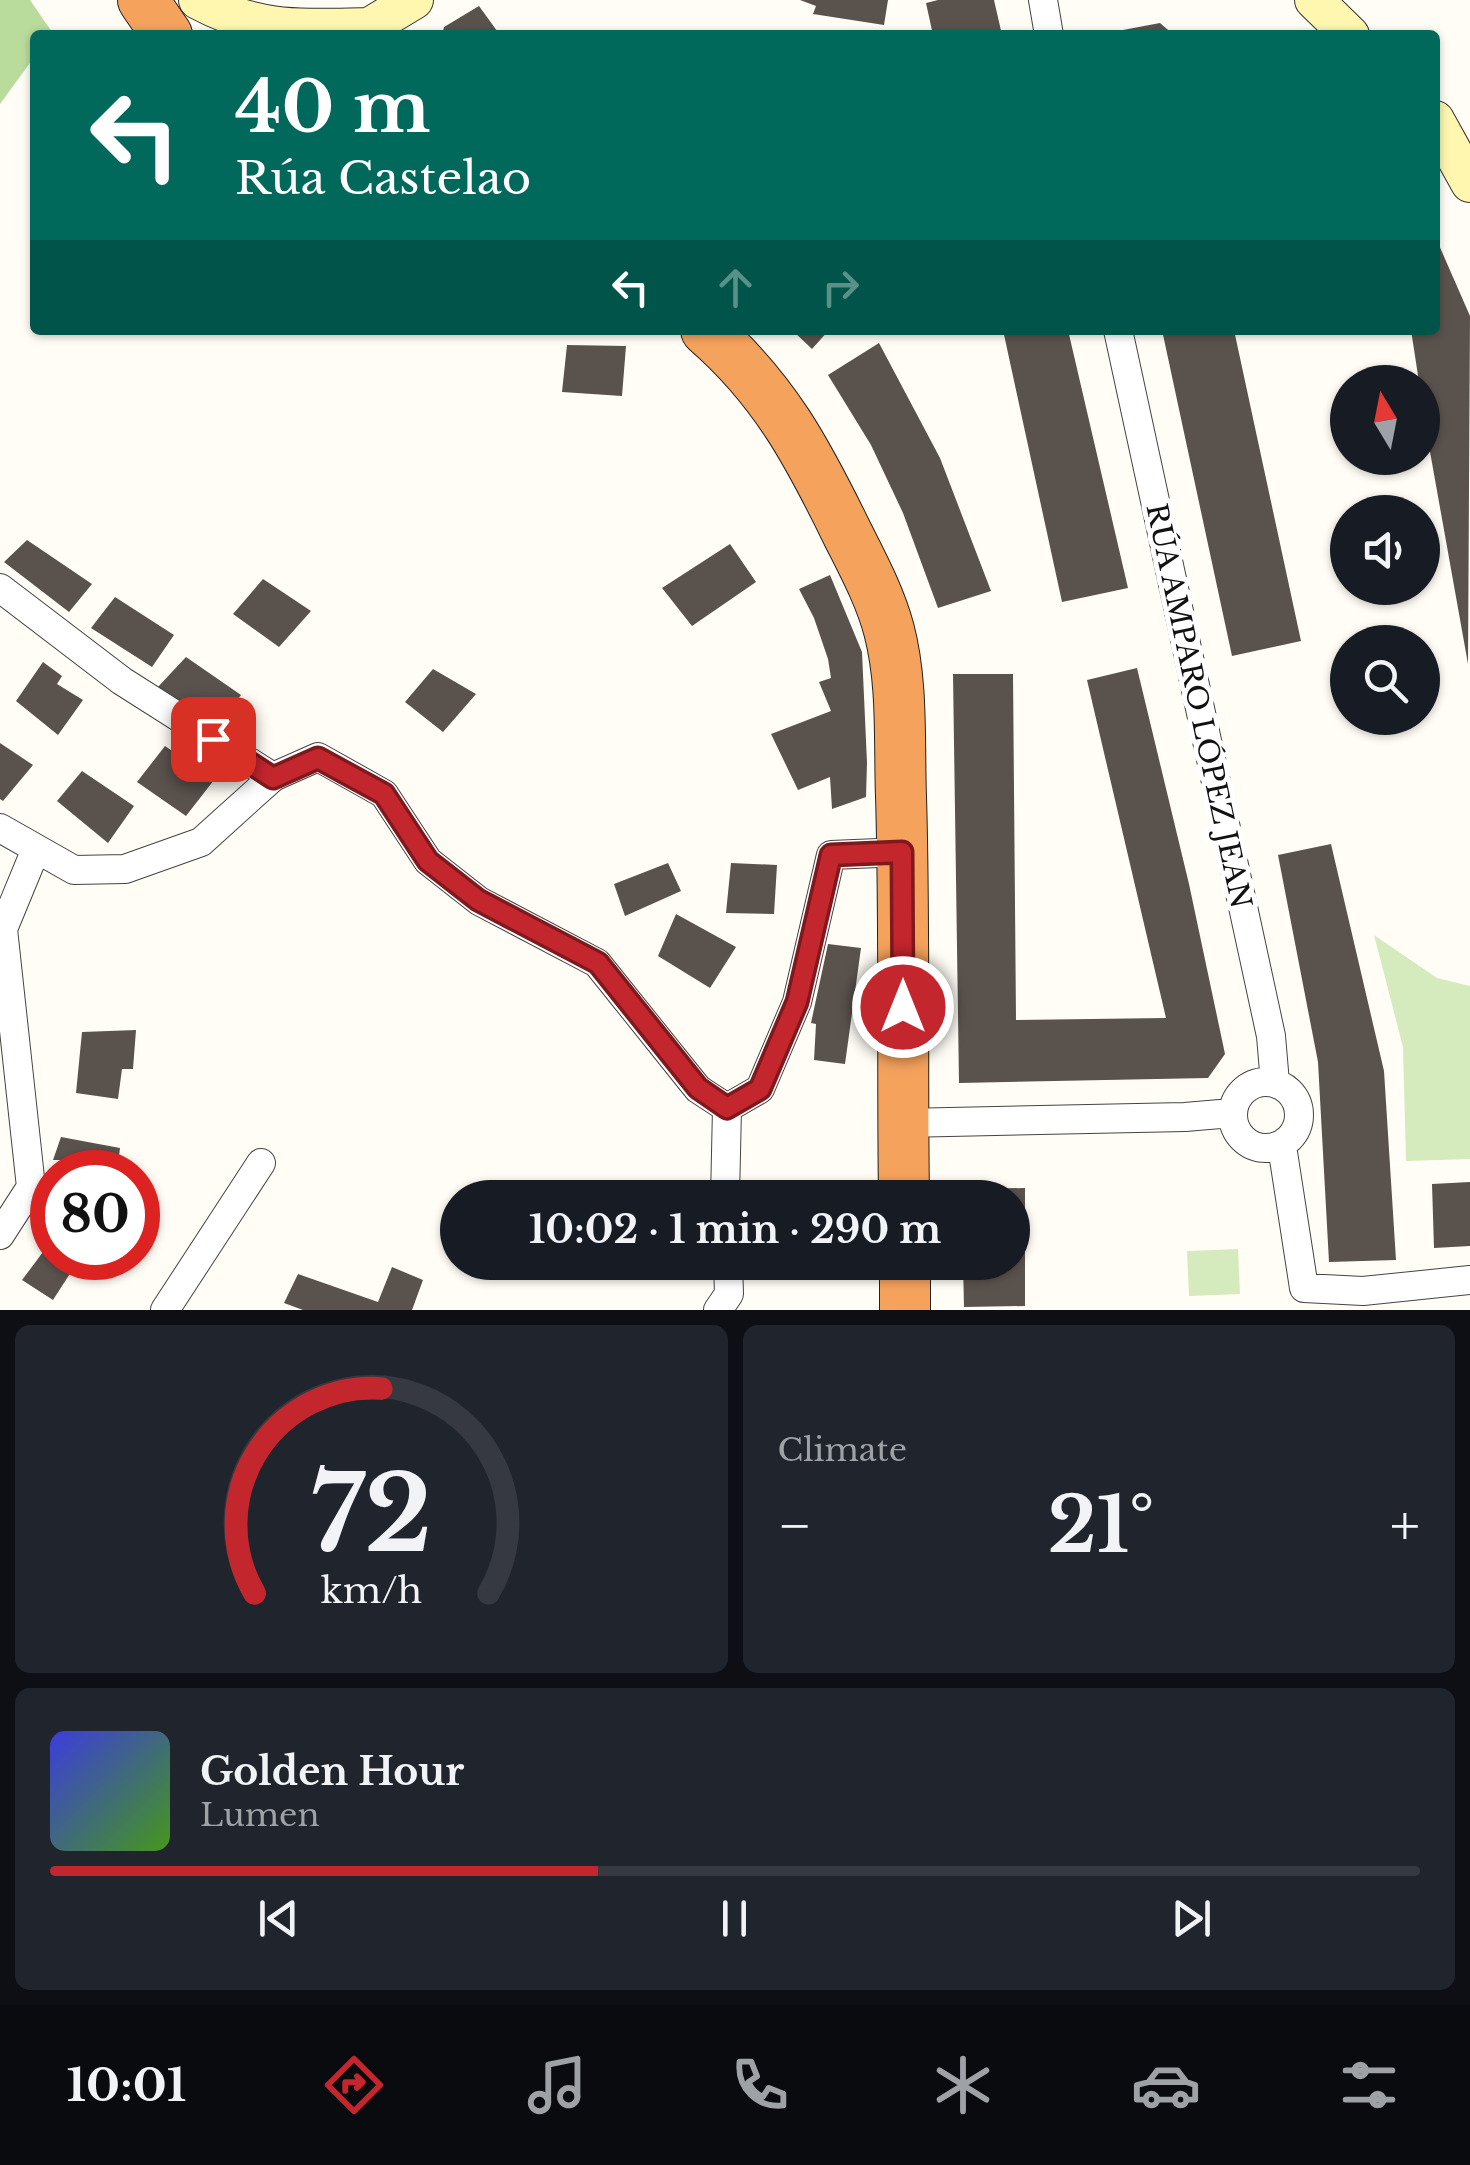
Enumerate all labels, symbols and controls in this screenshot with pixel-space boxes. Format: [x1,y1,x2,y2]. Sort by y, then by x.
text: 40 m [235,64,430,151]
icon: left [70,70,200,200]
text: Rúa Castelao [235,150,531,206]
icon: left [603,260,658,315]
icon: ahead [708,260,763,315]
icon: right [813,260,868,315]
north arrow [1330,365,1440,475]
map controls [1330,365,1440,735]
button: sound [1330,495,1440,605]
street label: RÚA AMPARO LÓPEZ JEAN [1138,501,1259,912]
button: search [1330,625,1440,735]
pin [171,697,256,782]
icon: arrive [186,712,241,767]
position arrow [851,955,955,1059]
speed limit sign: 80 [30,1150,160,1280]
text: 10:02 · 1 min · 290 m [529,1206,941,1253]
text: Climate [778,1430,907,1470]
text: 72 [311,1450,432,1579]
text: 21° [1048,1479,1154,1572]
text: − [778,1492,812,1560]
text: + [1390,1492,1420,1560]
text: km/h [321,1568,422,1613]
text: Golden Hour [200,1748,464,1795]
text: Lumen [200,1795,319,1835]
icon: previous [251,1891,306,1946]
icon: pause [707,1891,762,1946]
icon: next [1164,1891,1219,1946]
icon: directions [319,2050,389,2120]
icon: music [522,2050,592,2120]
icon: phone [725,2050,795,2120]
icon: climate [928,2050,998,2120]
icon: car [1131,2050,1201,2120]
icon: filters [1334,2050,1404,2120]
text: 10:01 [66,2057,186,2113]

